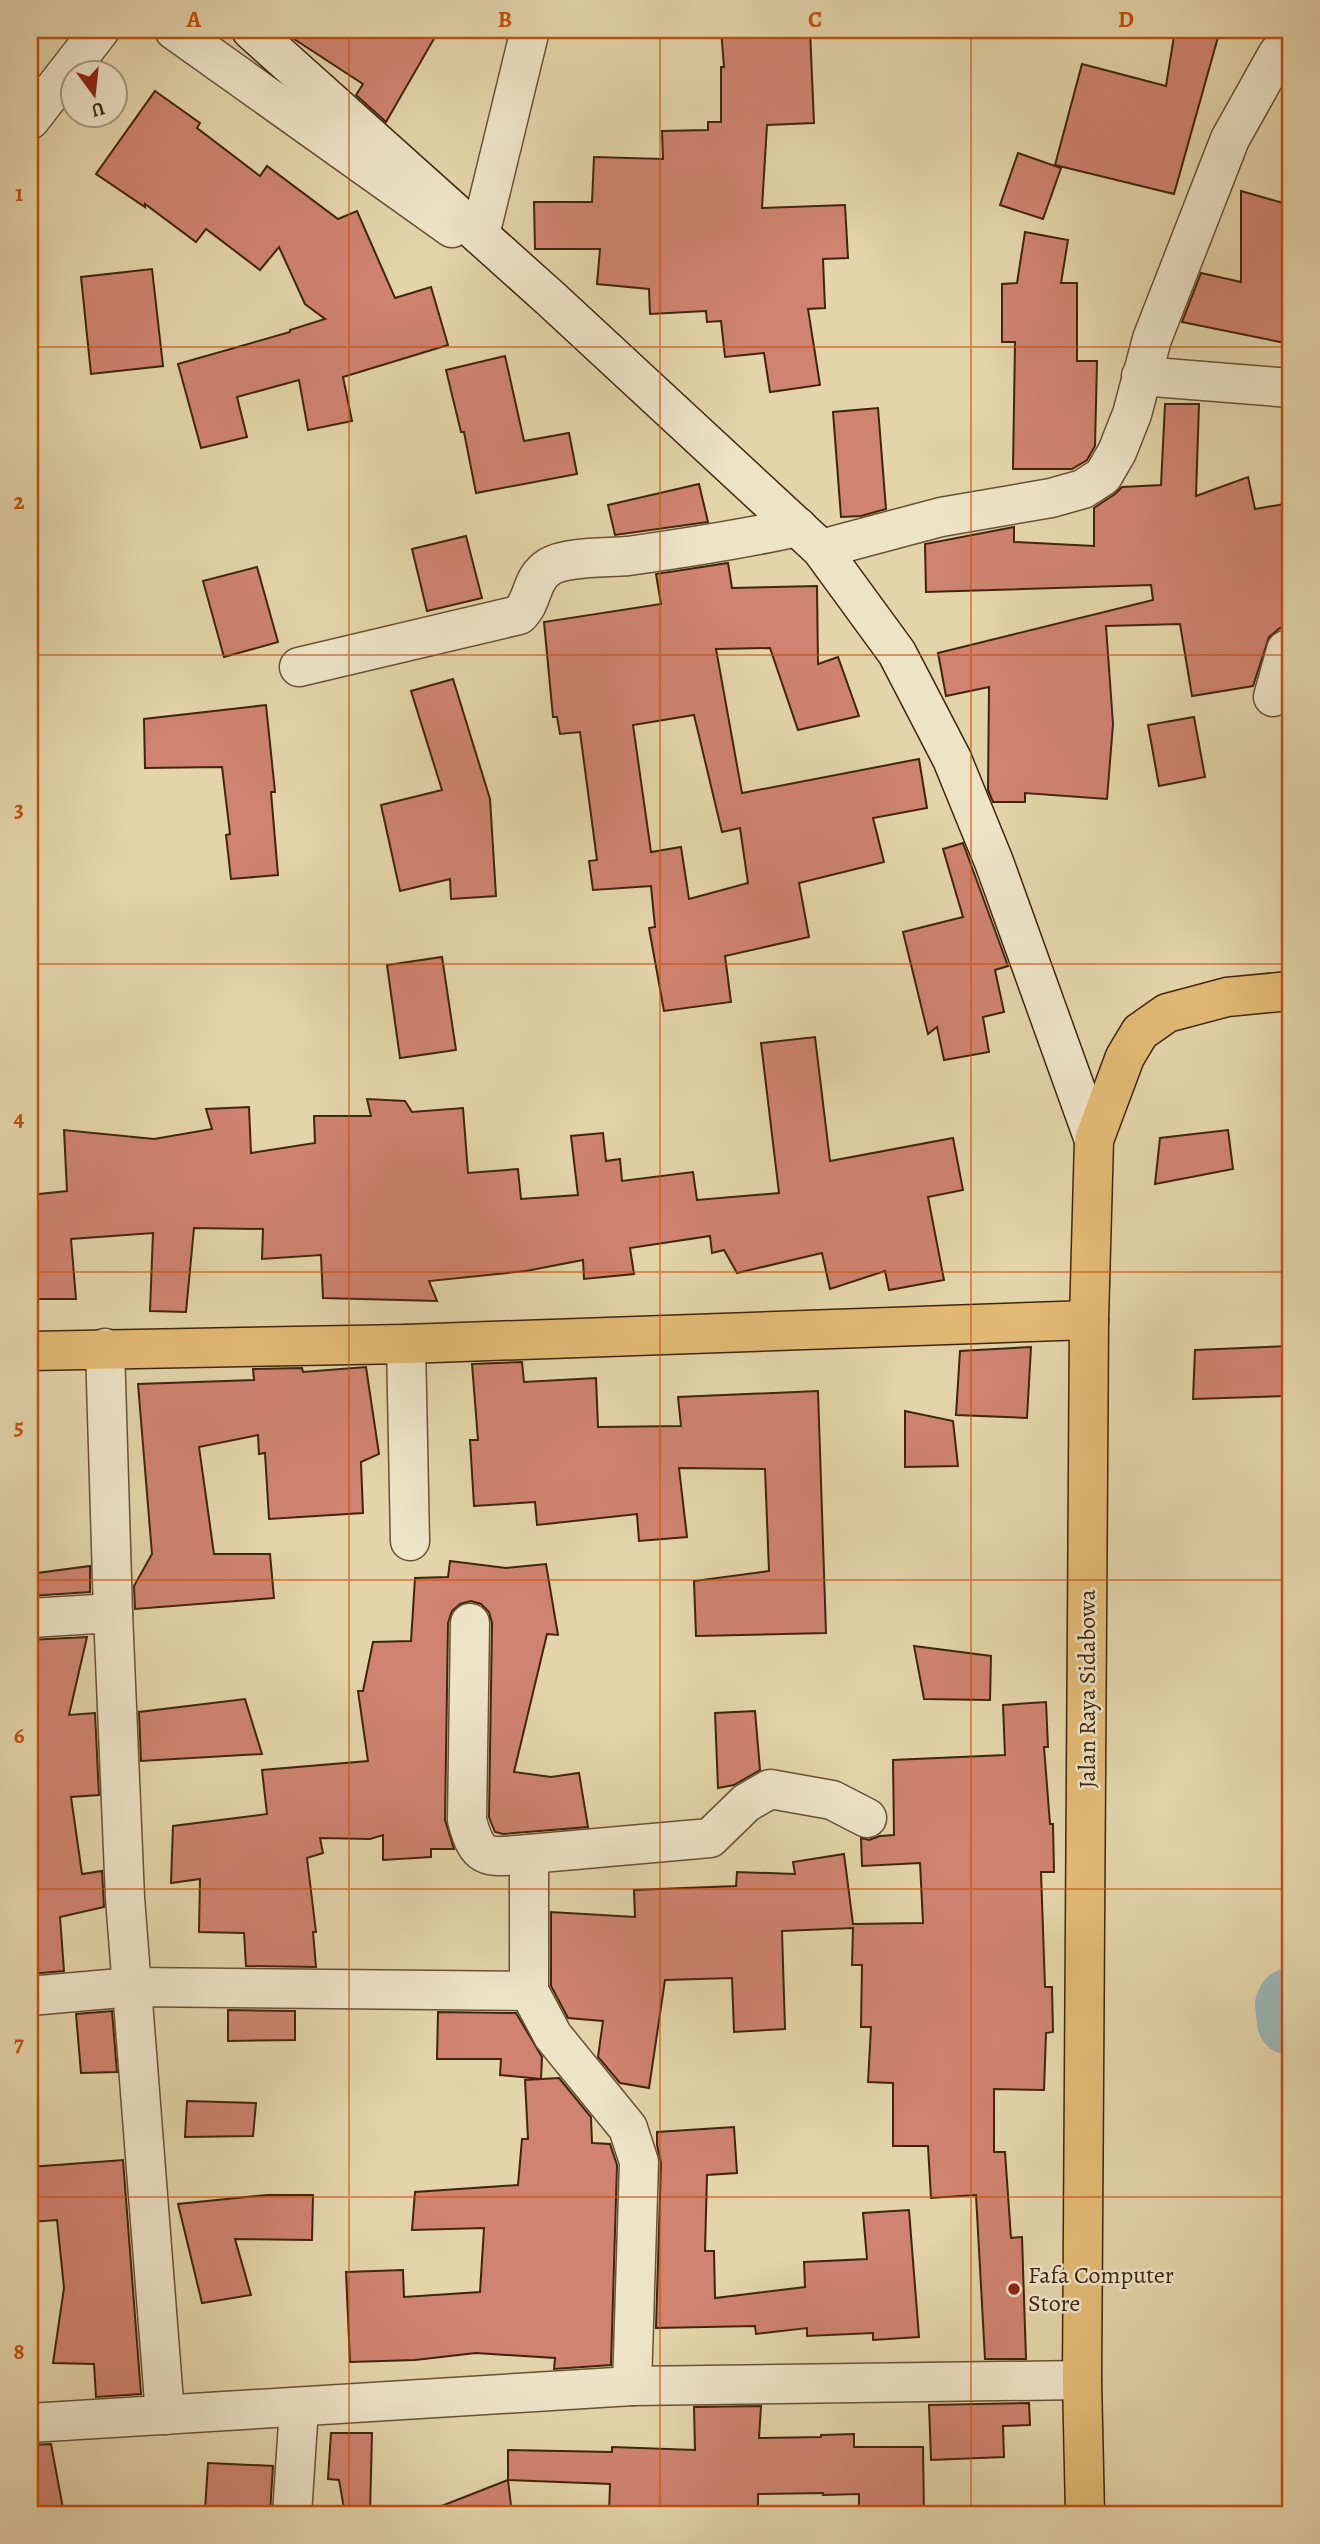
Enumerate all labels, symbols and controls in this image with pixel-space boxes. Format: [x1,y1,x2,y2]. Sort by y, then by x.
text: A [186,4,202,35]
text: B [498,4,512,35]
text: C [808,4,822,35]
text: D [1118,4,1134,35]
north arrow [60,60,130,130]
text: U [88,95,108,124]
text: 1 [15,178,23,209]
text: 2 [13,486,25,517]
text: 3 [14,794,24,825]
text: 4 [14,1103,25,1134]
text: 5 [14,1411,24,1442]
street label: Jalan Raya Sidabowa [1071,1589,1103,1789]
text: 6 [14,1720,25,1751]
text: 7 [14,2028,24,2059]
place label: Fafa Computer Store [1028,2259,1174,2319]
marker: Fafa Computer Store [1006,2281,1022,2297]
text: 8 [13,2336,25,2367]

